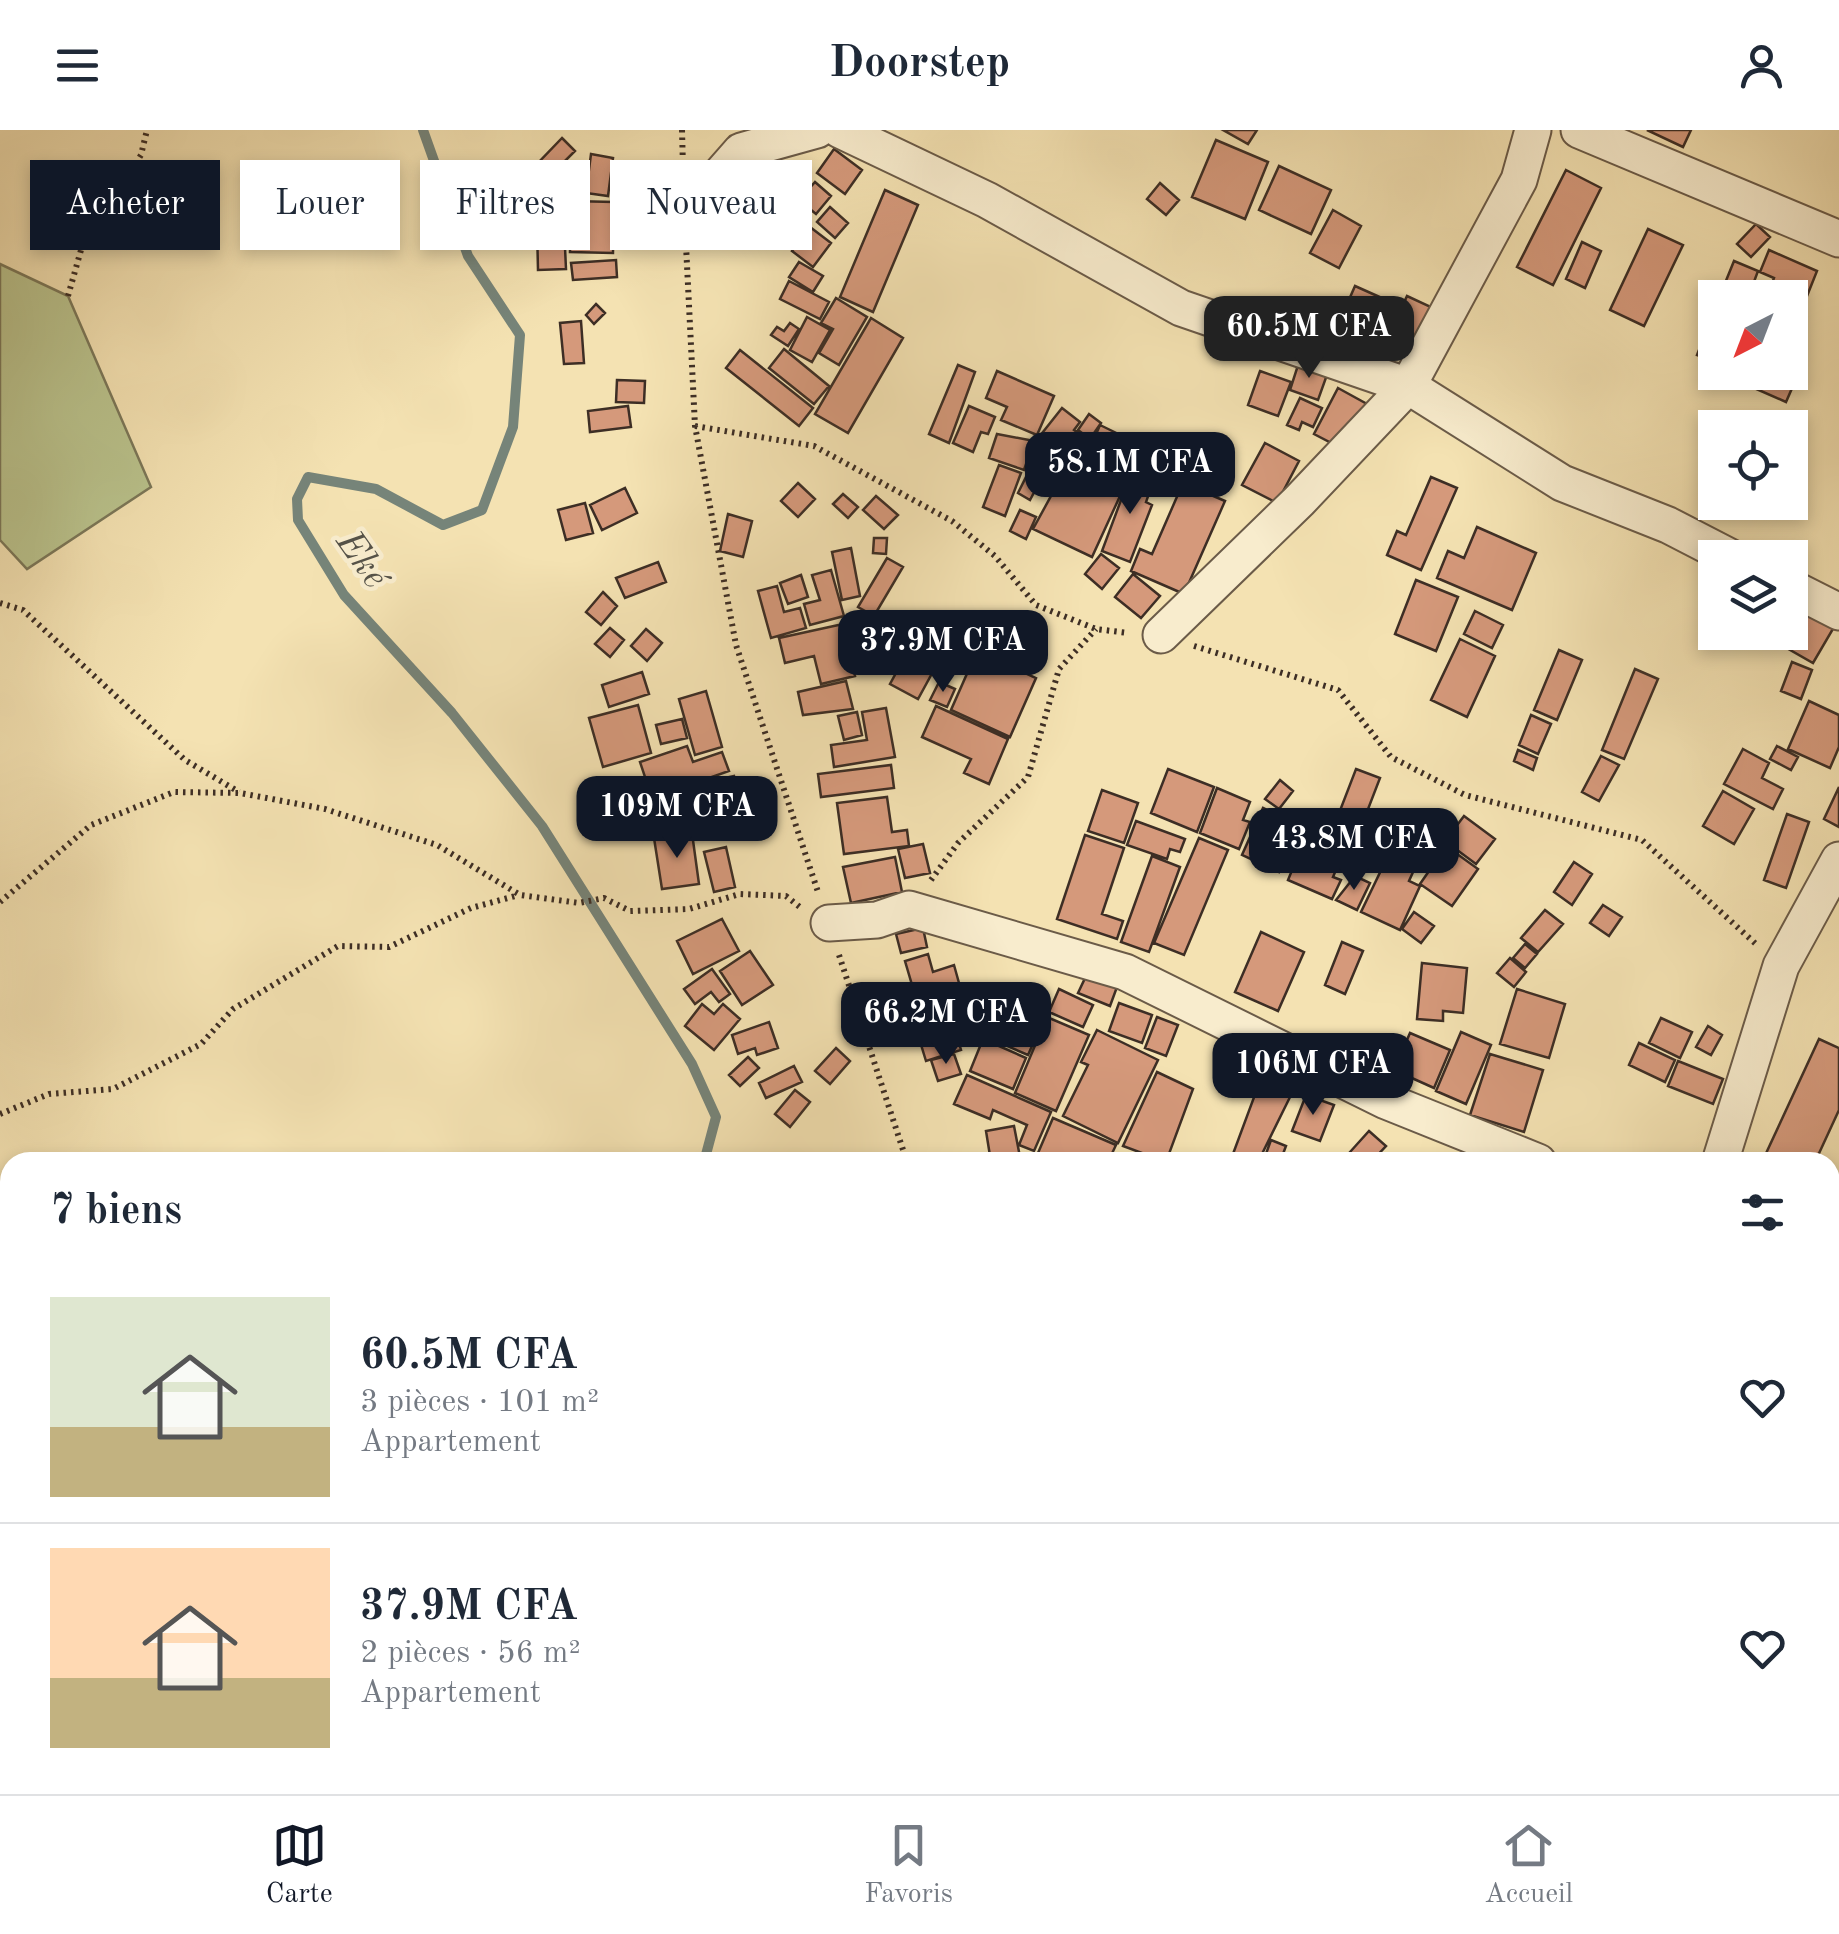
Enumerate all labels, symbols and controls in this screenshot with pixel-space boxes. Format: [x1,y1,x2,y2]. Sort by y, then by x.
icon: menu [50,38,105,93]
icon: person [1734,38,1789,93]
text: Doorstep [829,42,1010,87]
chip: Acheter [30,160,220,250]
chip: Louer [240,160,400,250]
chip: Filtres [420,160,590,250]
chip: Nouveau [610,160,812,250]
north arrow [1698,280,1808,390]
map controls [1698,280,1808,650]
pin: 60.5M CFA [1195,296,1423,381]
text: 60.5M CFA [1226,312,1392,344]
button: locate [1698,410,1808,520]
pin: 58.1M CFA [1016,432,1244,517]
text: 58.1M CFA [1047,448,1213,480]
water label: Eké [327,523,396,599]
button: layers [1698,540,1808,650]
pin: 37.9M CFA [829,610,1057,695]
text: 37.9M CFA [860,626,1026,658]
pin: 109M CFA [574,776,780,861]
text: 109M CFA [599,792,756,824]
pin: 43.8M CFA [1240,808,1468,893]
text: 43.8M CFA [1271,824,1437,856]
pin: 66.2M CFA [832,982,1060,1067]
text: 66.2M CFA [863,998,1029,1030]
pin: 106M CFA [1210,1033,1416,1118]
text: 106M CFA [1235,1049,1392,1081]
icon: filters [1735,1185,1790,1240]
text: 7 biens [50,1191,182,1233]
text: 60.5M CFA [360,1336,578,1378]
icon: home [130,1337,250,1457]
icon: heart [1735,1370,1790,1425]
text: 3 pièces · 101 m² [360,1387,599,1419]
text: Appartement [360,1427,541,1459]
text: 37.9M CFA [360,1587,578,1629]
icon: home [130,1588,250,1708]
icon: heart [1735,1621,1790,1676]
text: 2 pièces · 56 m² [360,1638,581,1670]
text: Appartement [360,1678,541,1710]
tab: Carte [266,1818,333,1913]
tab: Favoris [864,1818,953,1913]
tab: Accueil [1484,1818,1573,1913]

